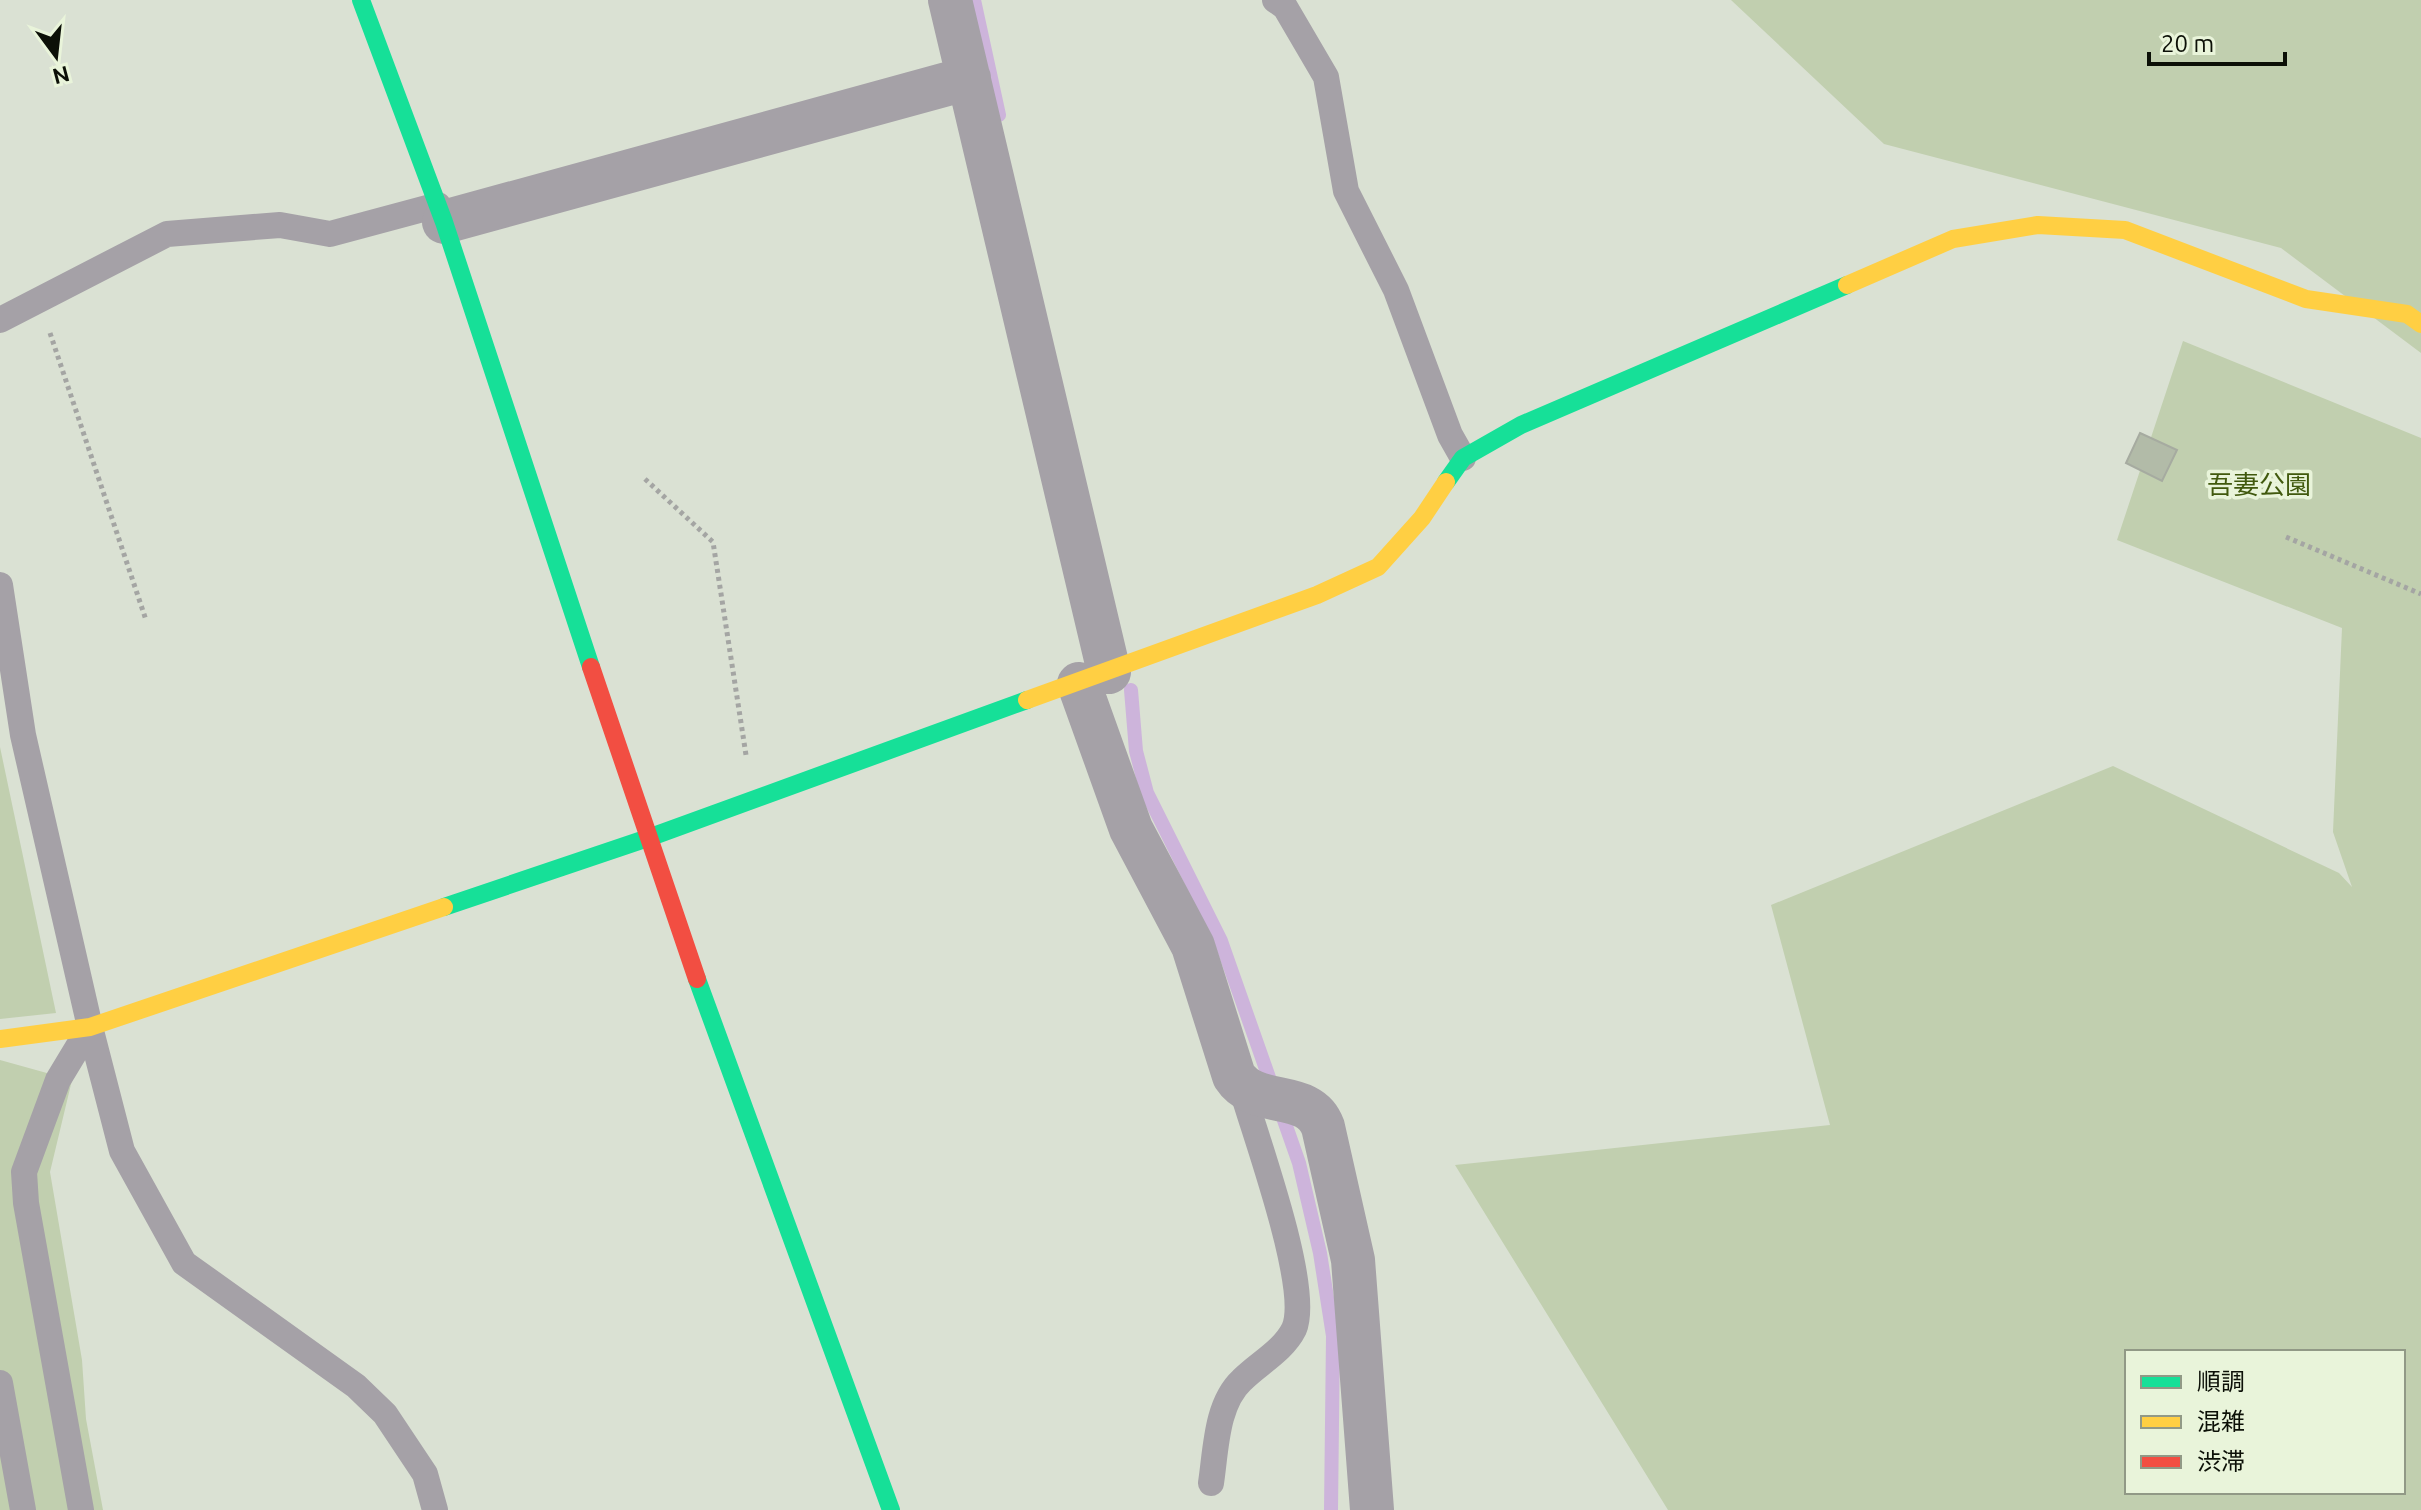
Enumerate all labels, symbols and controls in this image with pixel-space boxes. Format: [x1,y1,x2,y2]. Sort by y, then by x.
north arrow [16,16,96,96]
scale bar [2149,16,2285,66]
text: 20 m [2161,30,2214,57]
text: N [50,62,72,90]
park label: 吾妻公園 [2207,470,2311,499]
legend [2125,1350,2405,1494]
text: 順調 [2197,1368,2245,1395]
text: 混雑 [2197,1408,2245,1435]
text: 渋滞 [2197,1448,2245,1475]

